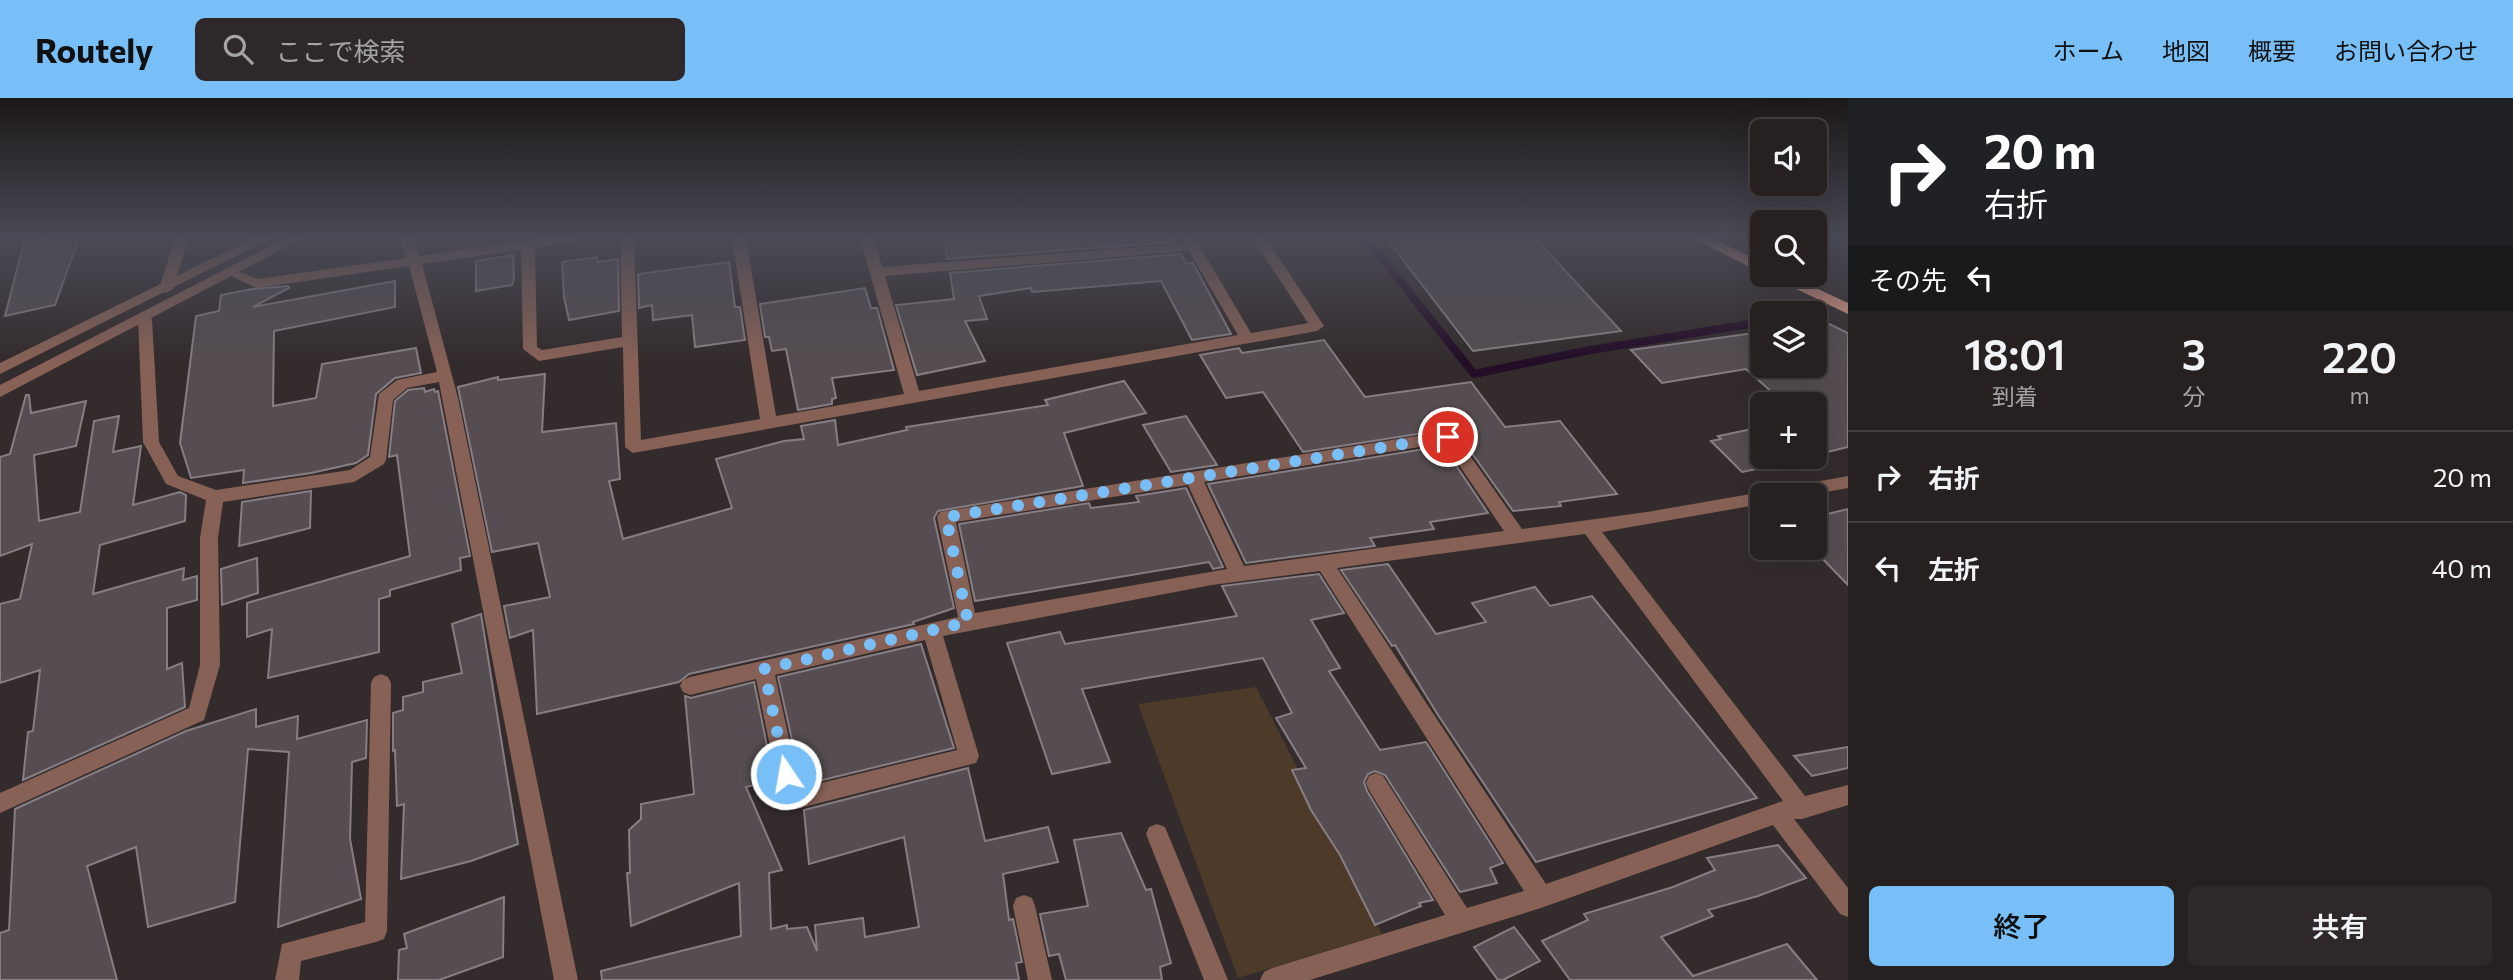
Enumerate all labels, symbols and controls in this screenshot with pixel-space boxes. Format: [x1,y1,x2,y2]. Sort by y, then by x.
search box [195,18,685,81]
text: Routely [35,29,153,70]
icon: search [219,30,257,68]
text: ここで検索 [275,35,406,66]
text: ホーム [2053,36,2124,65]
text: 地図 [2162,36,2210,65]
text: 概要 [2248,36,2296,65]
text: お問い合わせ [2334,36,2478,65]
map controls [1750,119,1827,560]
button: sound [1750,119,1827,196]
text: 20 m [1984,119,2096,179]
icon: right [1869,126,1960,217]
text: 右折 [1984,183,2048,223]
button: search [1750,210,1827,287]
icon: left [1961,259,1999,297]
text: その先 [1869,264,1947,295]
button: layers [1750,301,1827,378]
text: 18:01 [1964,327,2066,379]
text: 3 [2182,327,2206,379]
text: 220 [2322,330,2397,382]
text: m [2349,381,2370,409]
text: 到着 [1992,382,2038,410]
text: 分 [2182,382,2205,410]
button: + [1750,392,1827,469]
pin [1418,407,1478,467]
icon: arrive [1429,418,1467,456]
icon: right [1869,458,1907,496]
text: 20 m [2433,461,2492,492]
text: 右折 [1928,462,1980,493]
button: − [1750,483,1827,560]
icon: left [1869,549,1907,587]
text: 40 m [2432,552,2492,583]
text: 左折 [1928,553,1980,584]
position arrow [749,737,823,811]
button: 終了 [1869,886,2174,966]
button: 共有 [2188,886,2492,966]

